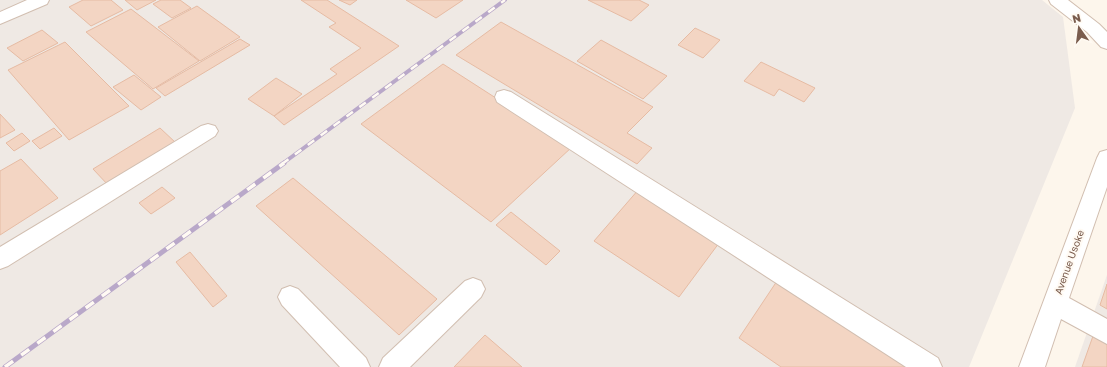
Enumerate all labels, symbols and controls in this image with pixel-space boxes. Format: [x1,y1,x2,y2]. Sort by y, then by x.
north arrow [1059,8,1099,48]
text: N [1071,10,1082,25]
street label: Avenue Usoke [1052,228,1086,296]

